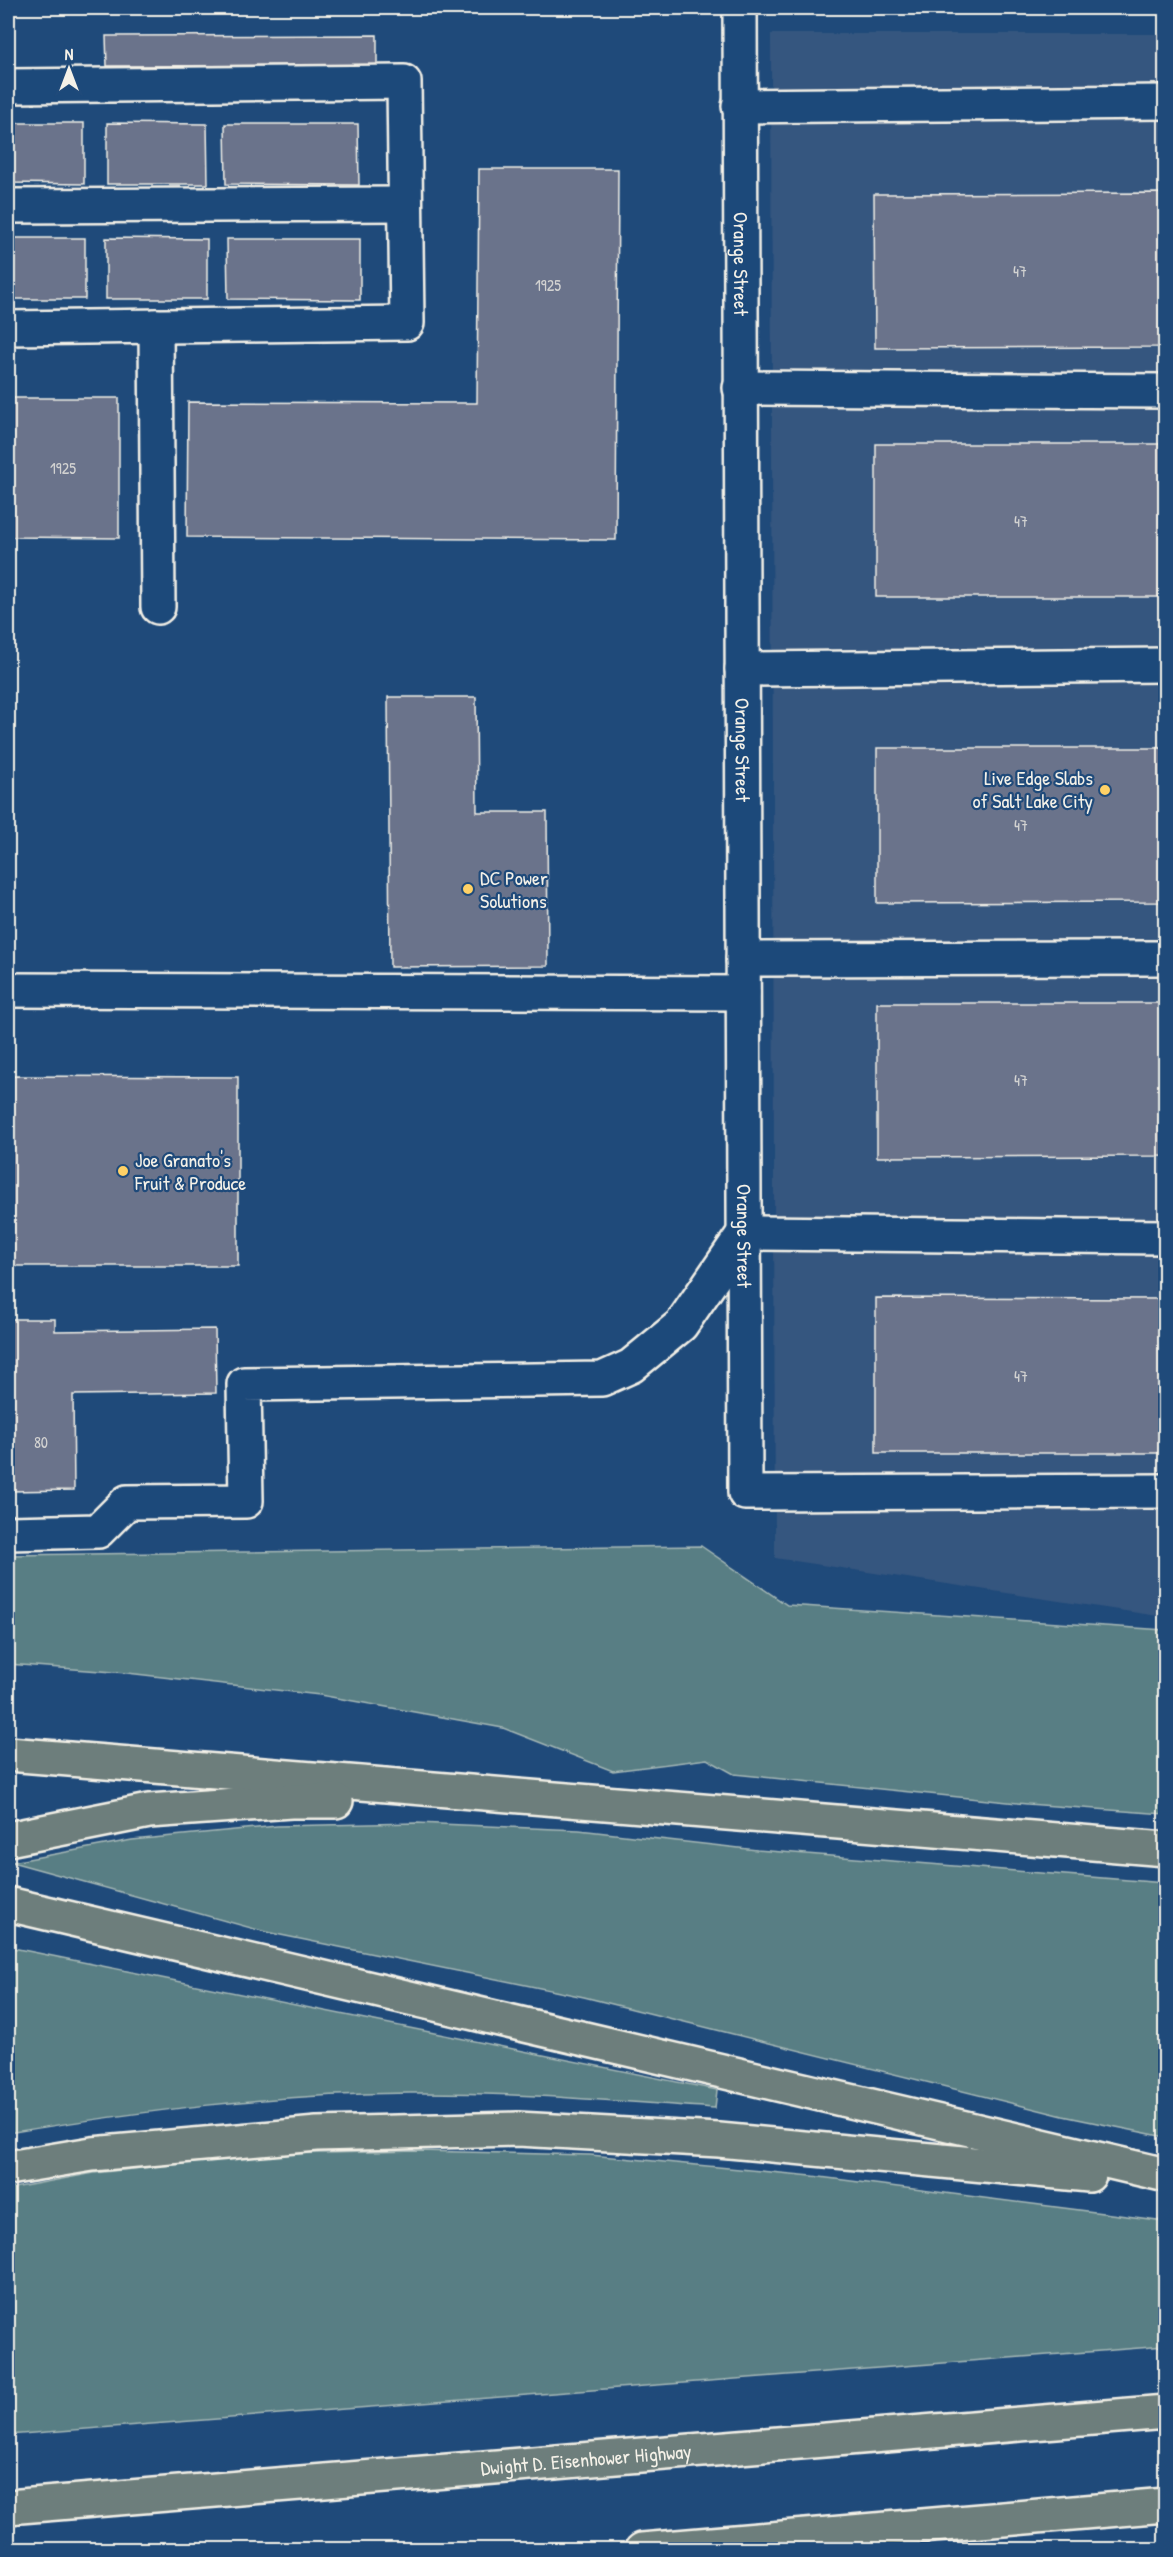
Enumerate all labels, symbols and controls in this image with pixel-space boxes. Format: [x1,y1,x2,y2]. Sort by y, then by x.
north arrow [39,39,99,99]
text: N [65,43,74,65]
street label: Orange Street [728,212,755,317]
house number: 47 [1013,260,1027,282]
house number: 1925 [535,274,561,296]
house number: 1925 [50,457,76,479]
house number: 47 [1014,510,1028,532]
street label: Orange Street [729,698,757,803]
place label: Live Edge Slabs of Salt Lake City [972,764,1093,814]
marker: Live Edge Slabs of Salt Lake City [1098,783,1112,797]
house number: 47 [1014,814,1028,836]
place label: DC Power Solutions [480,864,548,914]
marker: DC Power Solutions [461,882,475,896]
house number: 47 [1014,1069,1028,1091]
place label: Joe Granato's Fruit & Produce [134,1146,246,1196]
marker: Joe Granato's Fruit & Produce [116,1164,130,1178]
street label: Orange Street [731,1184,758,1289]
house number: 47 [1014,1365,1028,1387]
house number: 80 [34,1431,48,1453]
street label: Dwight D. Eisenhower Highway [480,2437,692,2481]

